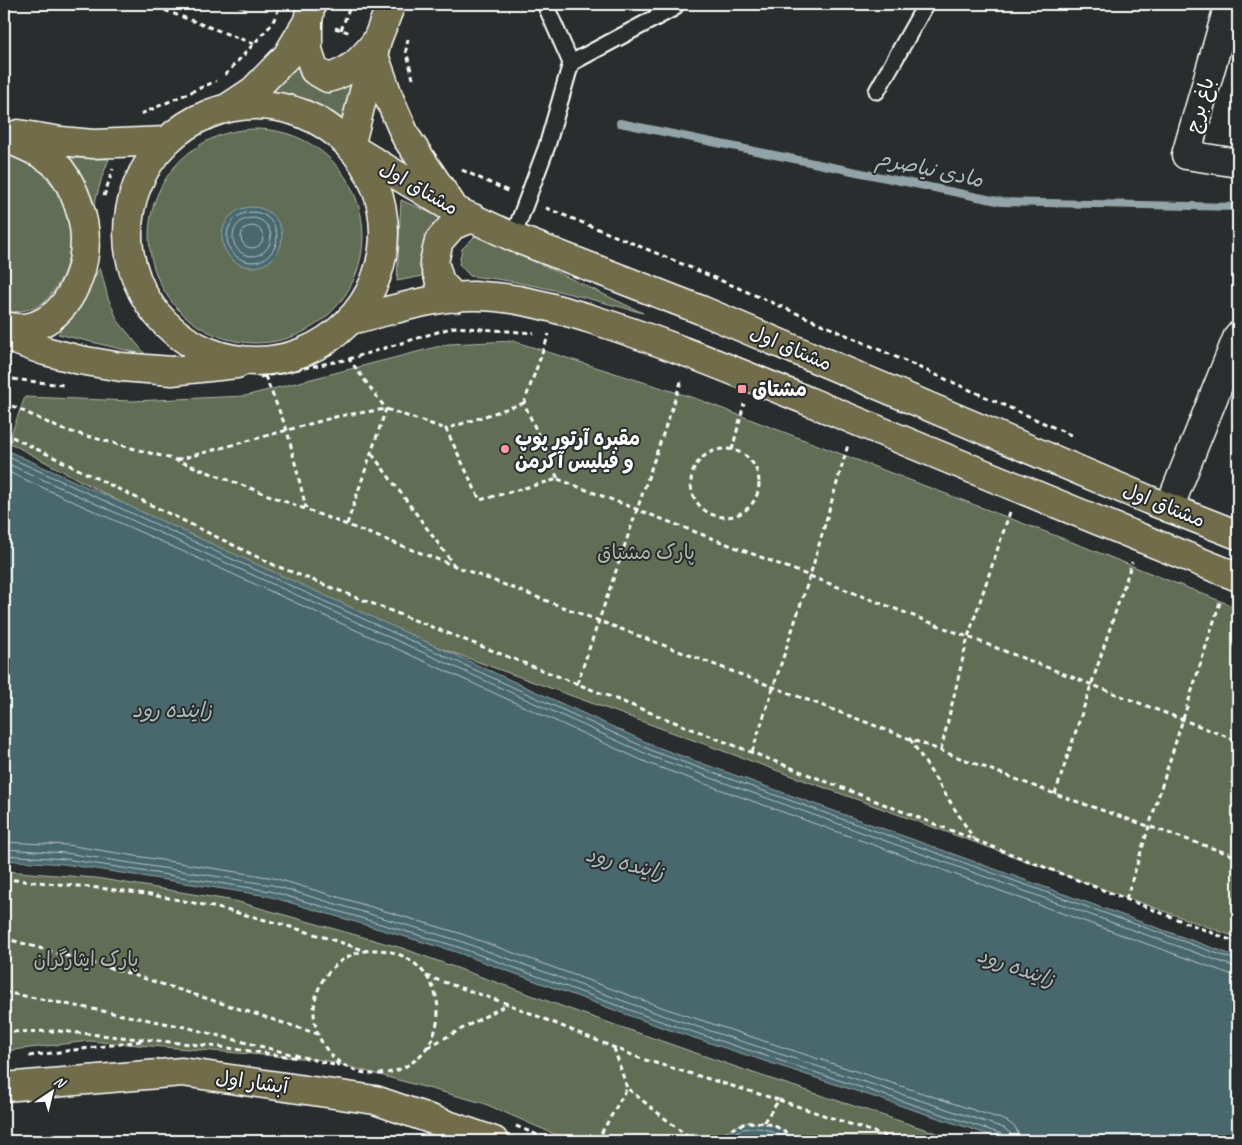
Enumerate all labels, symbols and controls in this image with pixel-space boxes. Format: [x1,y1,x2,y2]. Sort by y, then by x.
street label: باغ برج [1180,74,1221,136]
water label: مادی نیاصرم [873,145,986,196]
street label: مشتاق اول [375,156,463,220]
street label: مشتاق اول [746,320,836,376]
place label: مشتاق [752,377,807,402]
marker: مشتاق [736,383,748,395]
place label: مقبره آرتور پوپ و فیلیس آکرمن [515,426,640,474]
marker: مقبره آرتور پوپ و فیلیس آکرمن [499,443,511,455]
street label: مشتاق اول [1119,477,1209,533]
park label: پارک مشتاق [597,540,695,565]
water label: زاینده رود [132,697,213,723]
water label: زاینده رود [583,841,668,886]
water label: زاینده رود [974,942,1059,993]
park label: پارک ایثارگران [33,947,139,972]
street label: آبشار اول [214,1065,291,1100]
north arrow [28,1068,78,1118]
text: N [51,1072,70,1093]

